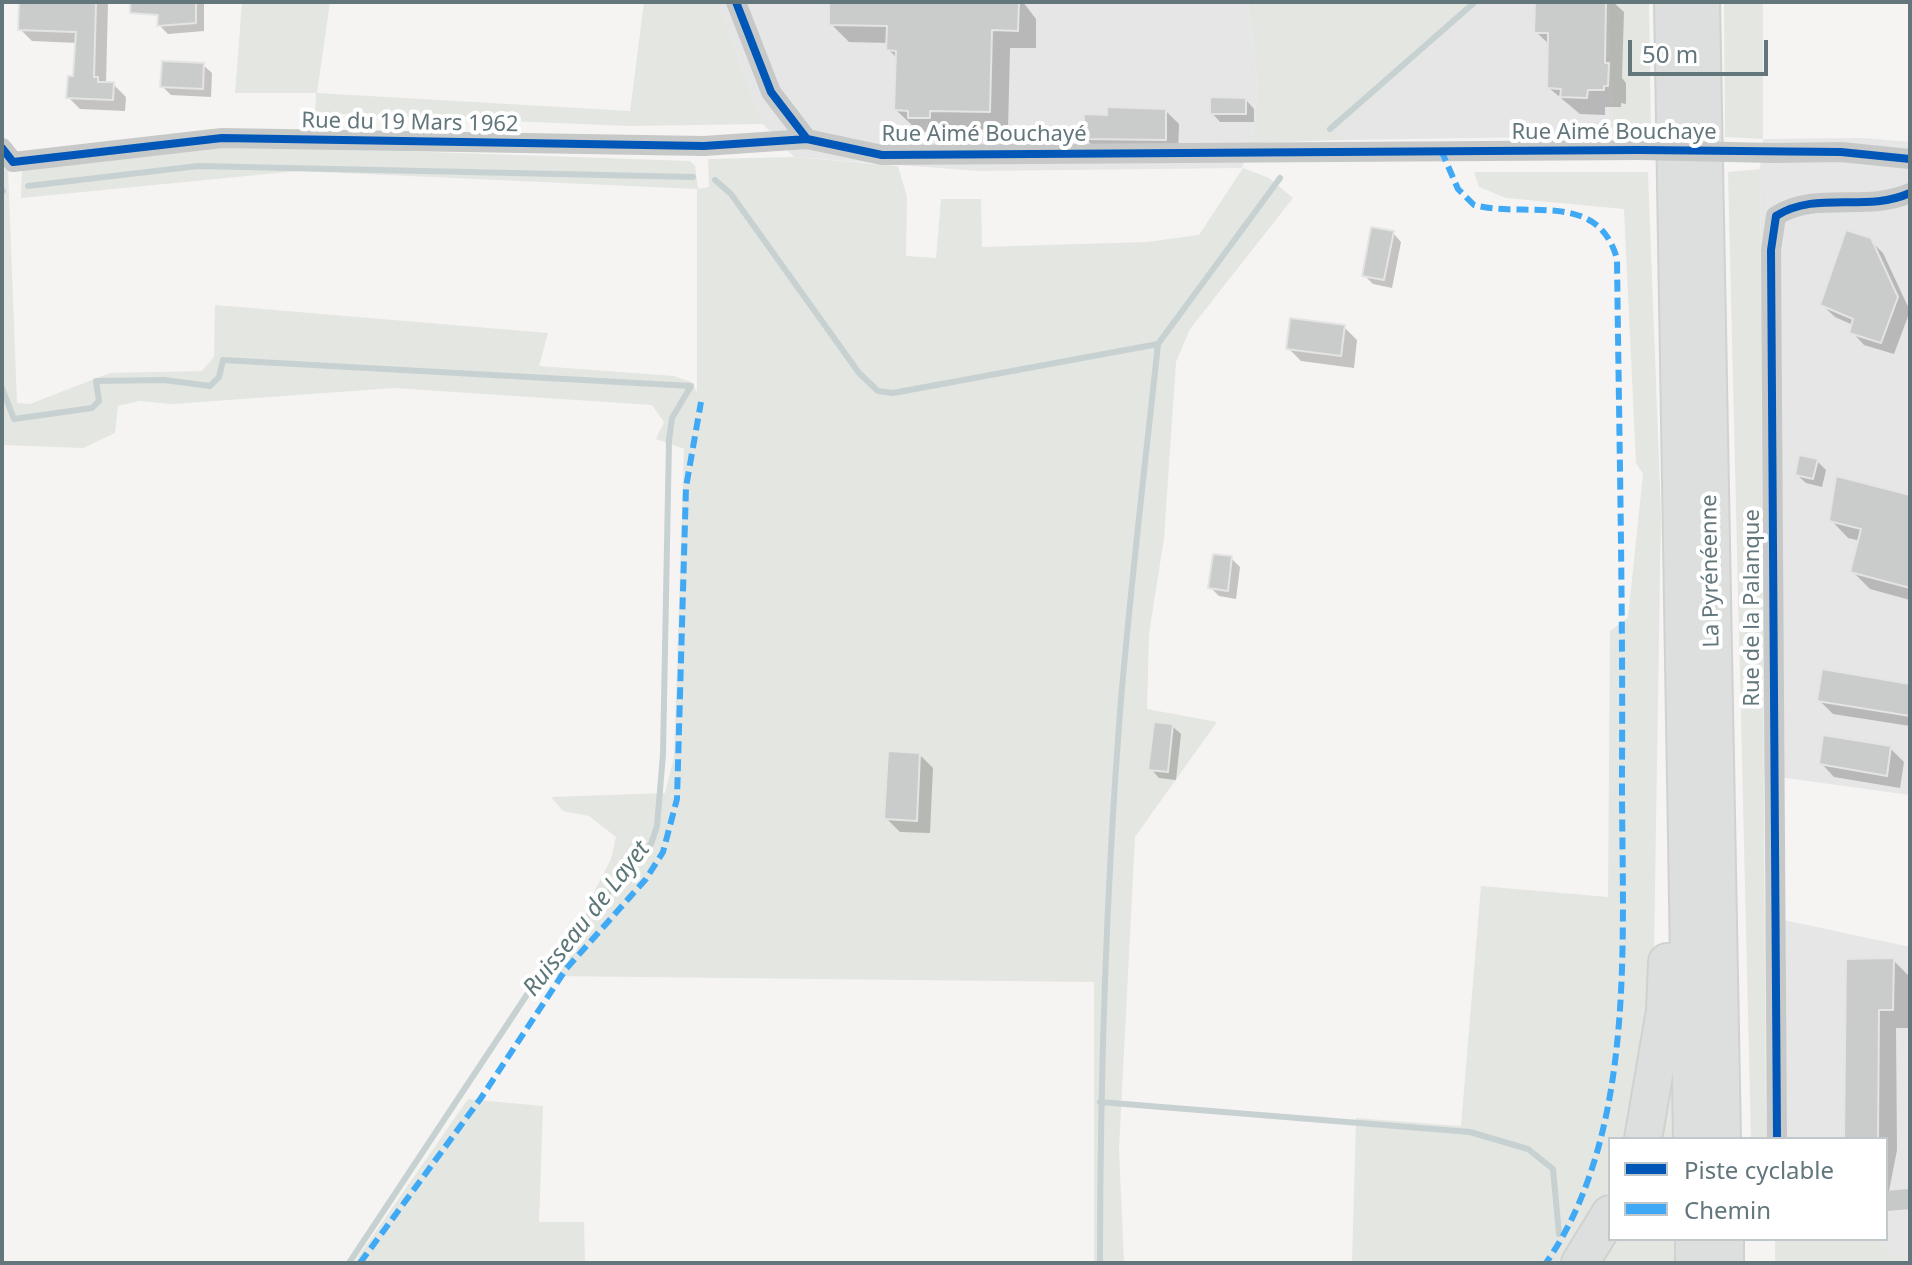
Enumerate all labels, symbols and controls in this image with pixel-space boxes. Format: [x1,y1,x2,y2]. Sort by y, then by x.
scale bar [1632,24,1772,74]
text: 50 m [1642,37,1698,70]
street label: Rue du 19 Mars 1962 [301,108,519,138]
street label: Rue Aimé Bouchaye [1511,120,1717,146]
street label: Rue Aimé Bouchayé [881,122,1087,148]
street label: La Pyrénéenne [1696,494,1726,648]
street label: Rue de la Palanque [1740,509,1766,707]
water label: Ruisseau de Layet [518,836,656,1002]
legend [1608,1137,1888,1241]
text: Piste cyclable [1684,1153,1834,1186]
text: Chemin [1684,1193,1771,1226]

